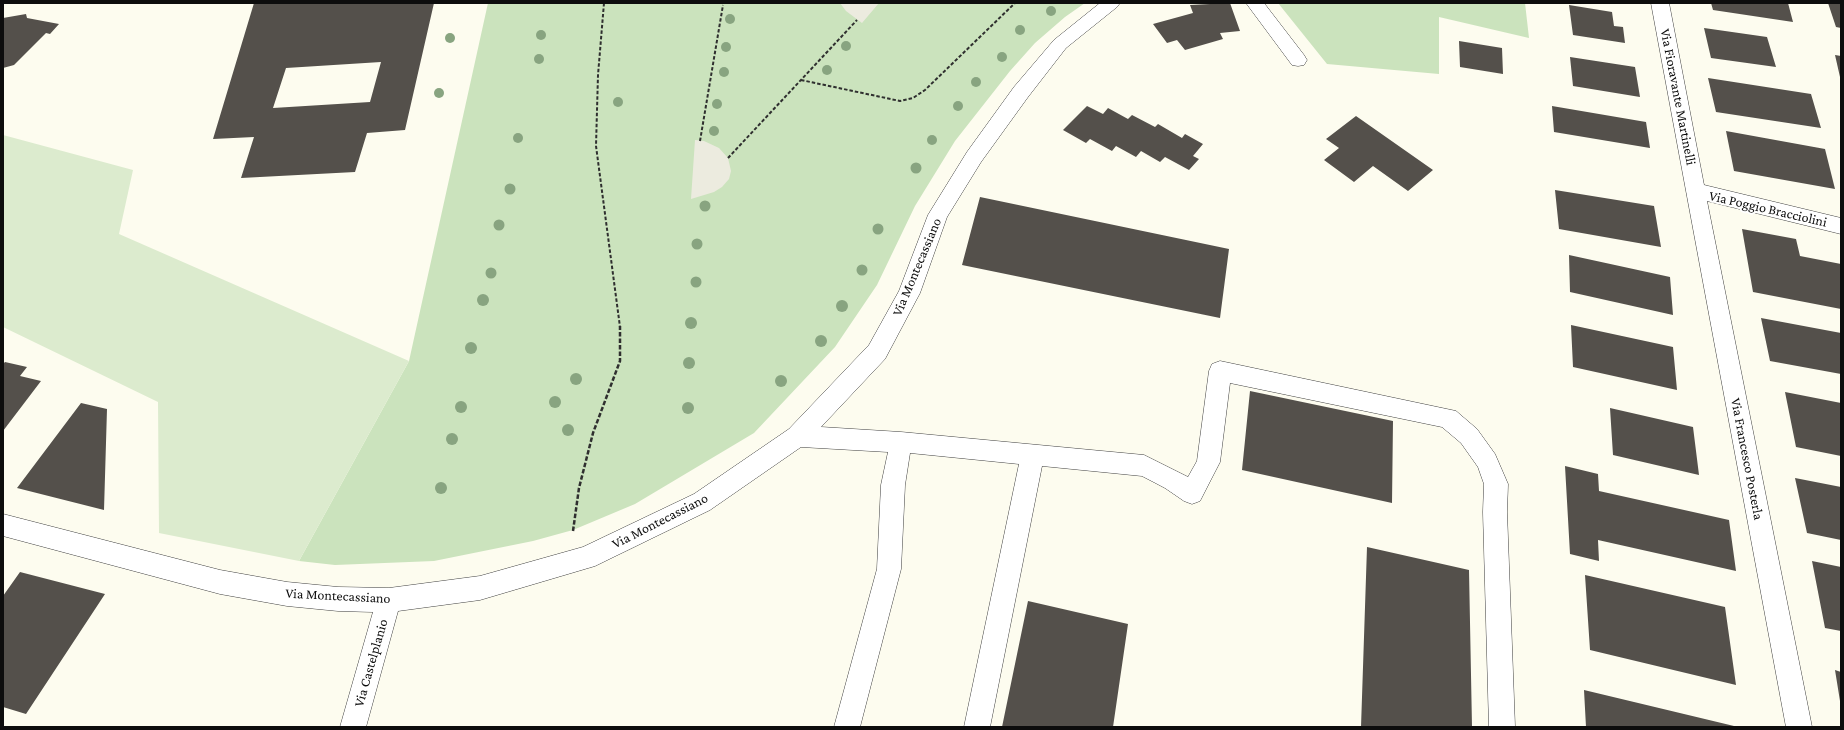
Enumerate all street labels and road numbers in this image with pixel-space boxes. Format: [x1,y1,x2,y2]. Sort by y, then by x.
street label: Via Fioravante Martinelli [1657,27,1699,167]
street label: Via Poggio Bracciolini [1707,187,1829,231]
street label: Via Montecassiano [889,215,945,319]
street label: Via Francesco Posterla [1727,397,1767,521]
street label: Via Montecassiano [609,490,711,552]
street label: Via Montecassiano [285,585,391,607]
street label: Via Castelplanio [350,617,392,709]

